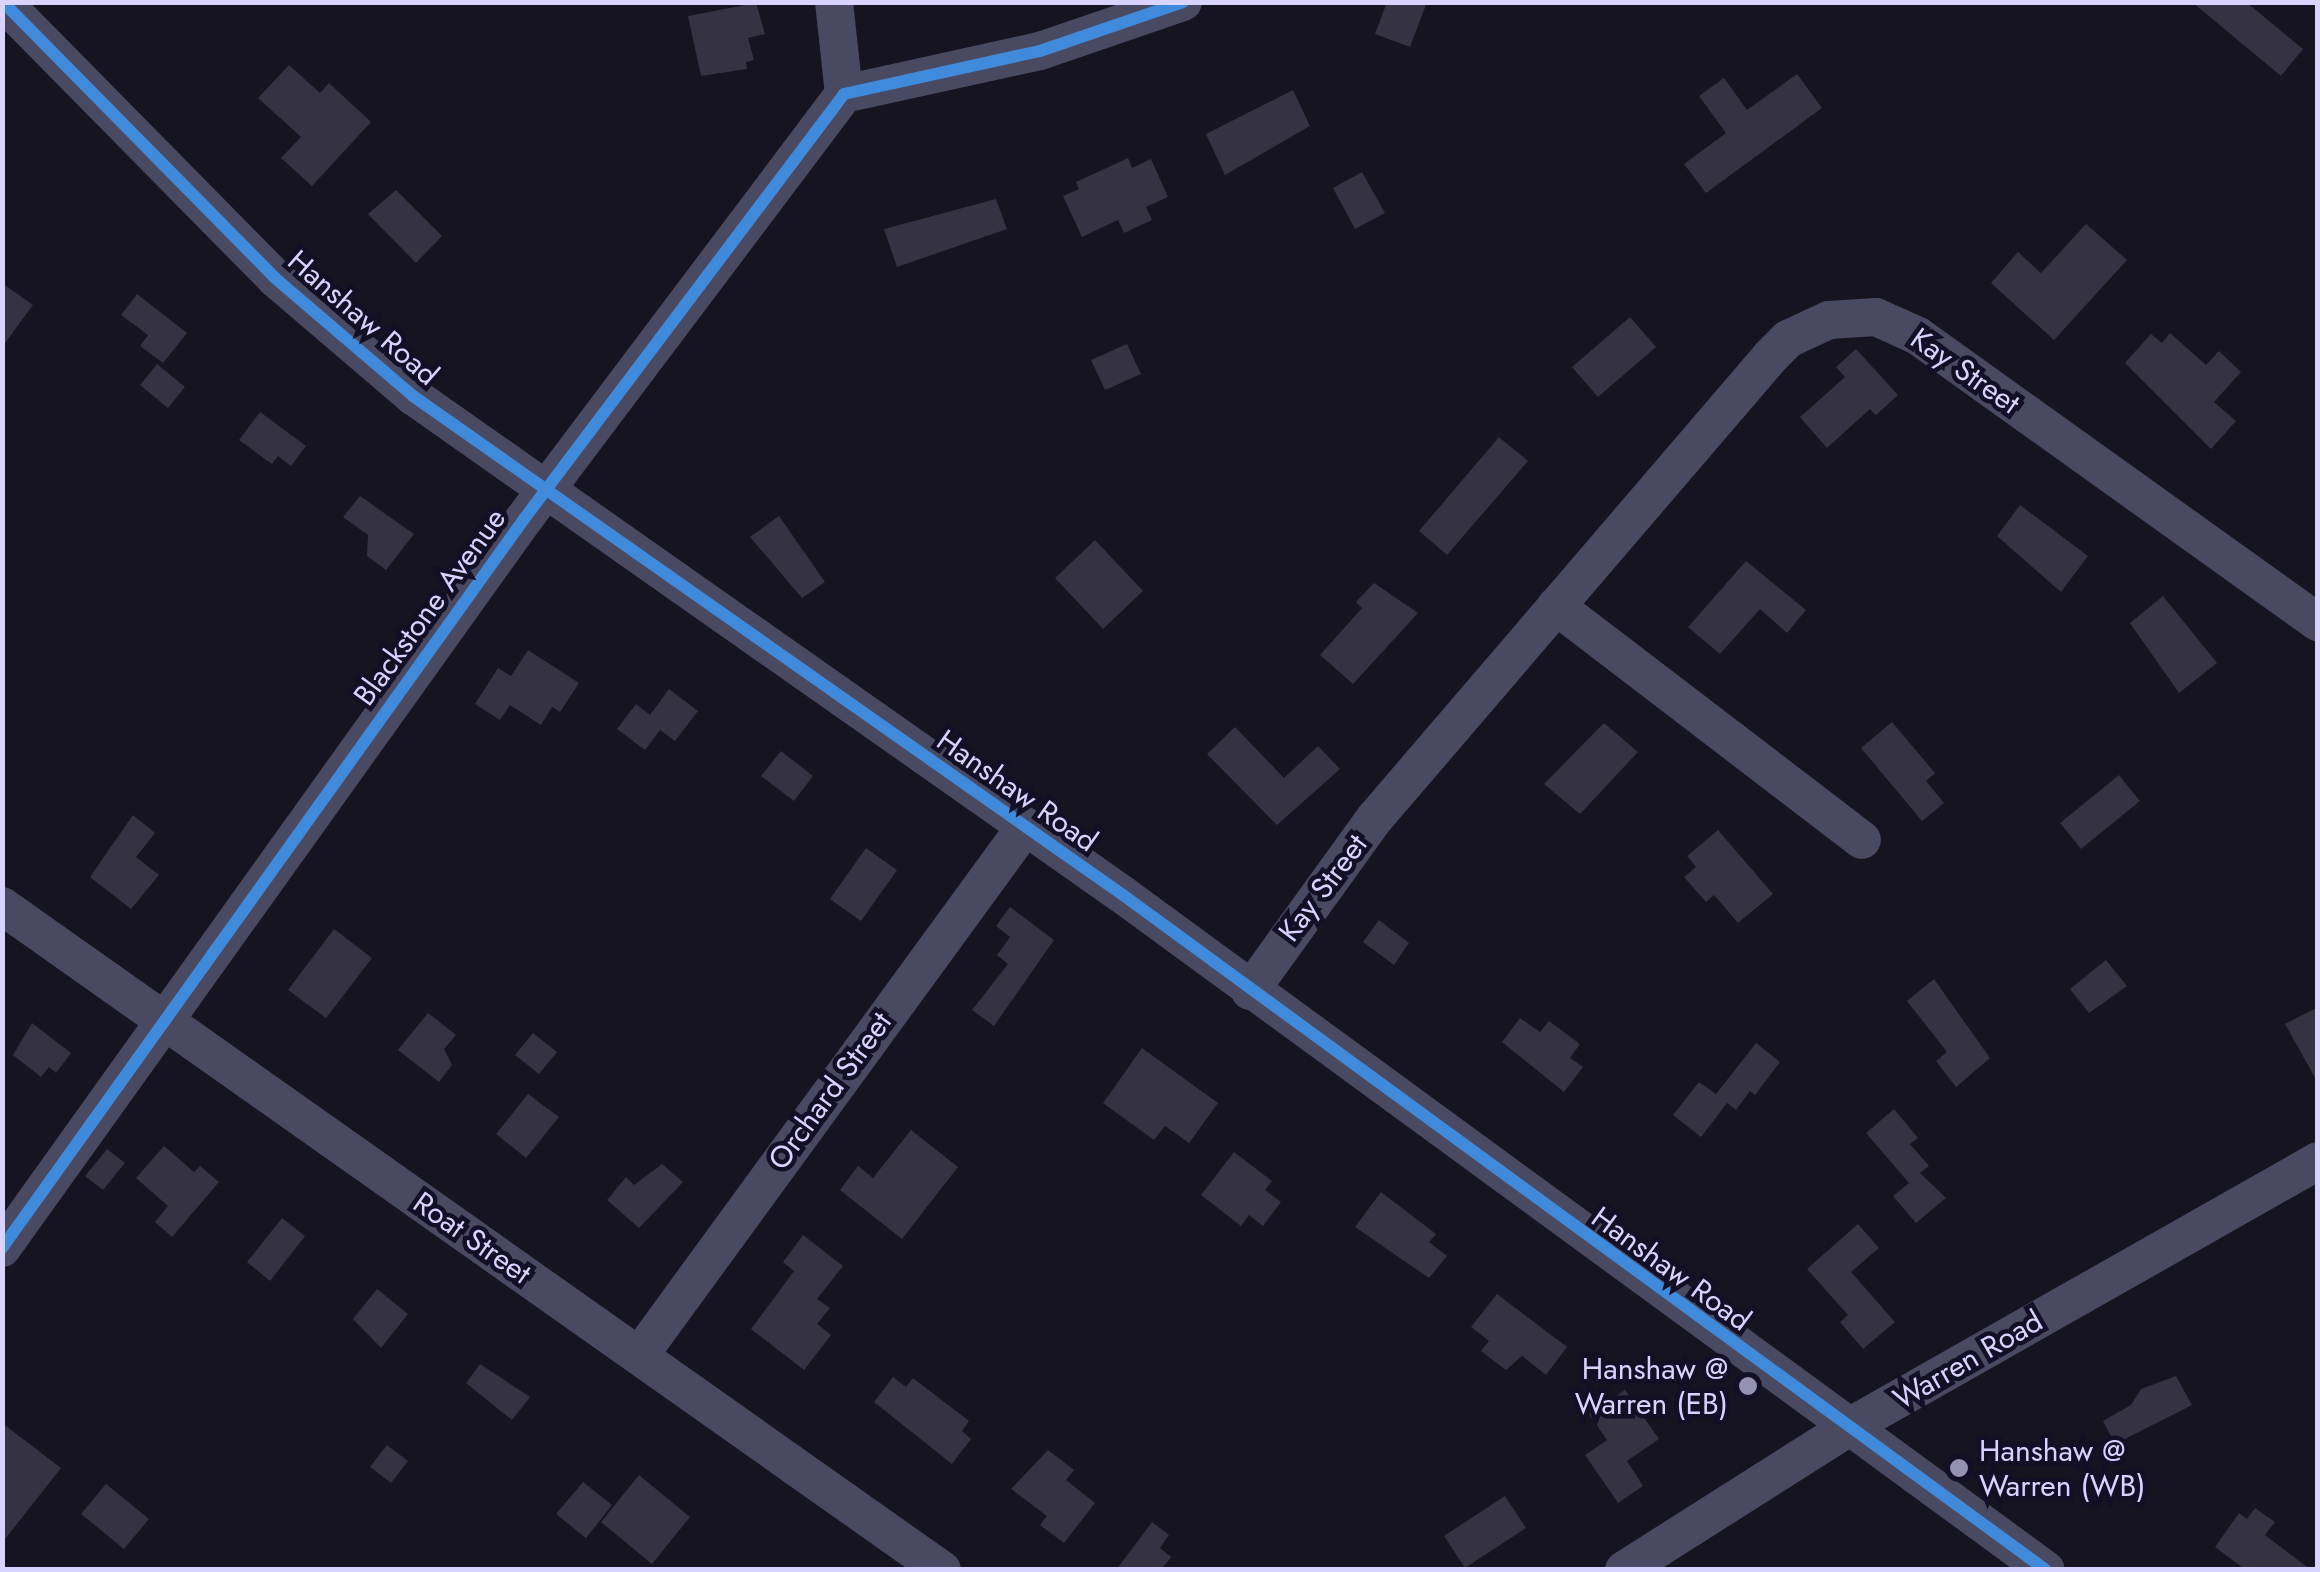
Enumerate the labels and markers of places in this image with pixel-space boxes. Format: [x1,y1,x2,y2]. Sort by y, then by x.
place label: Hanshaw @ Warren (EB) [1575,1351,1728,1422]
marker: Hanshaw @ Warren (EB) [1737,1375,1759,1397]
place label: Hanshaw @ Warren (WB) [1979,1433,2145,1504]
marker: Hanshaw @ Warren (WB) [1948,1457,1970,1479]

